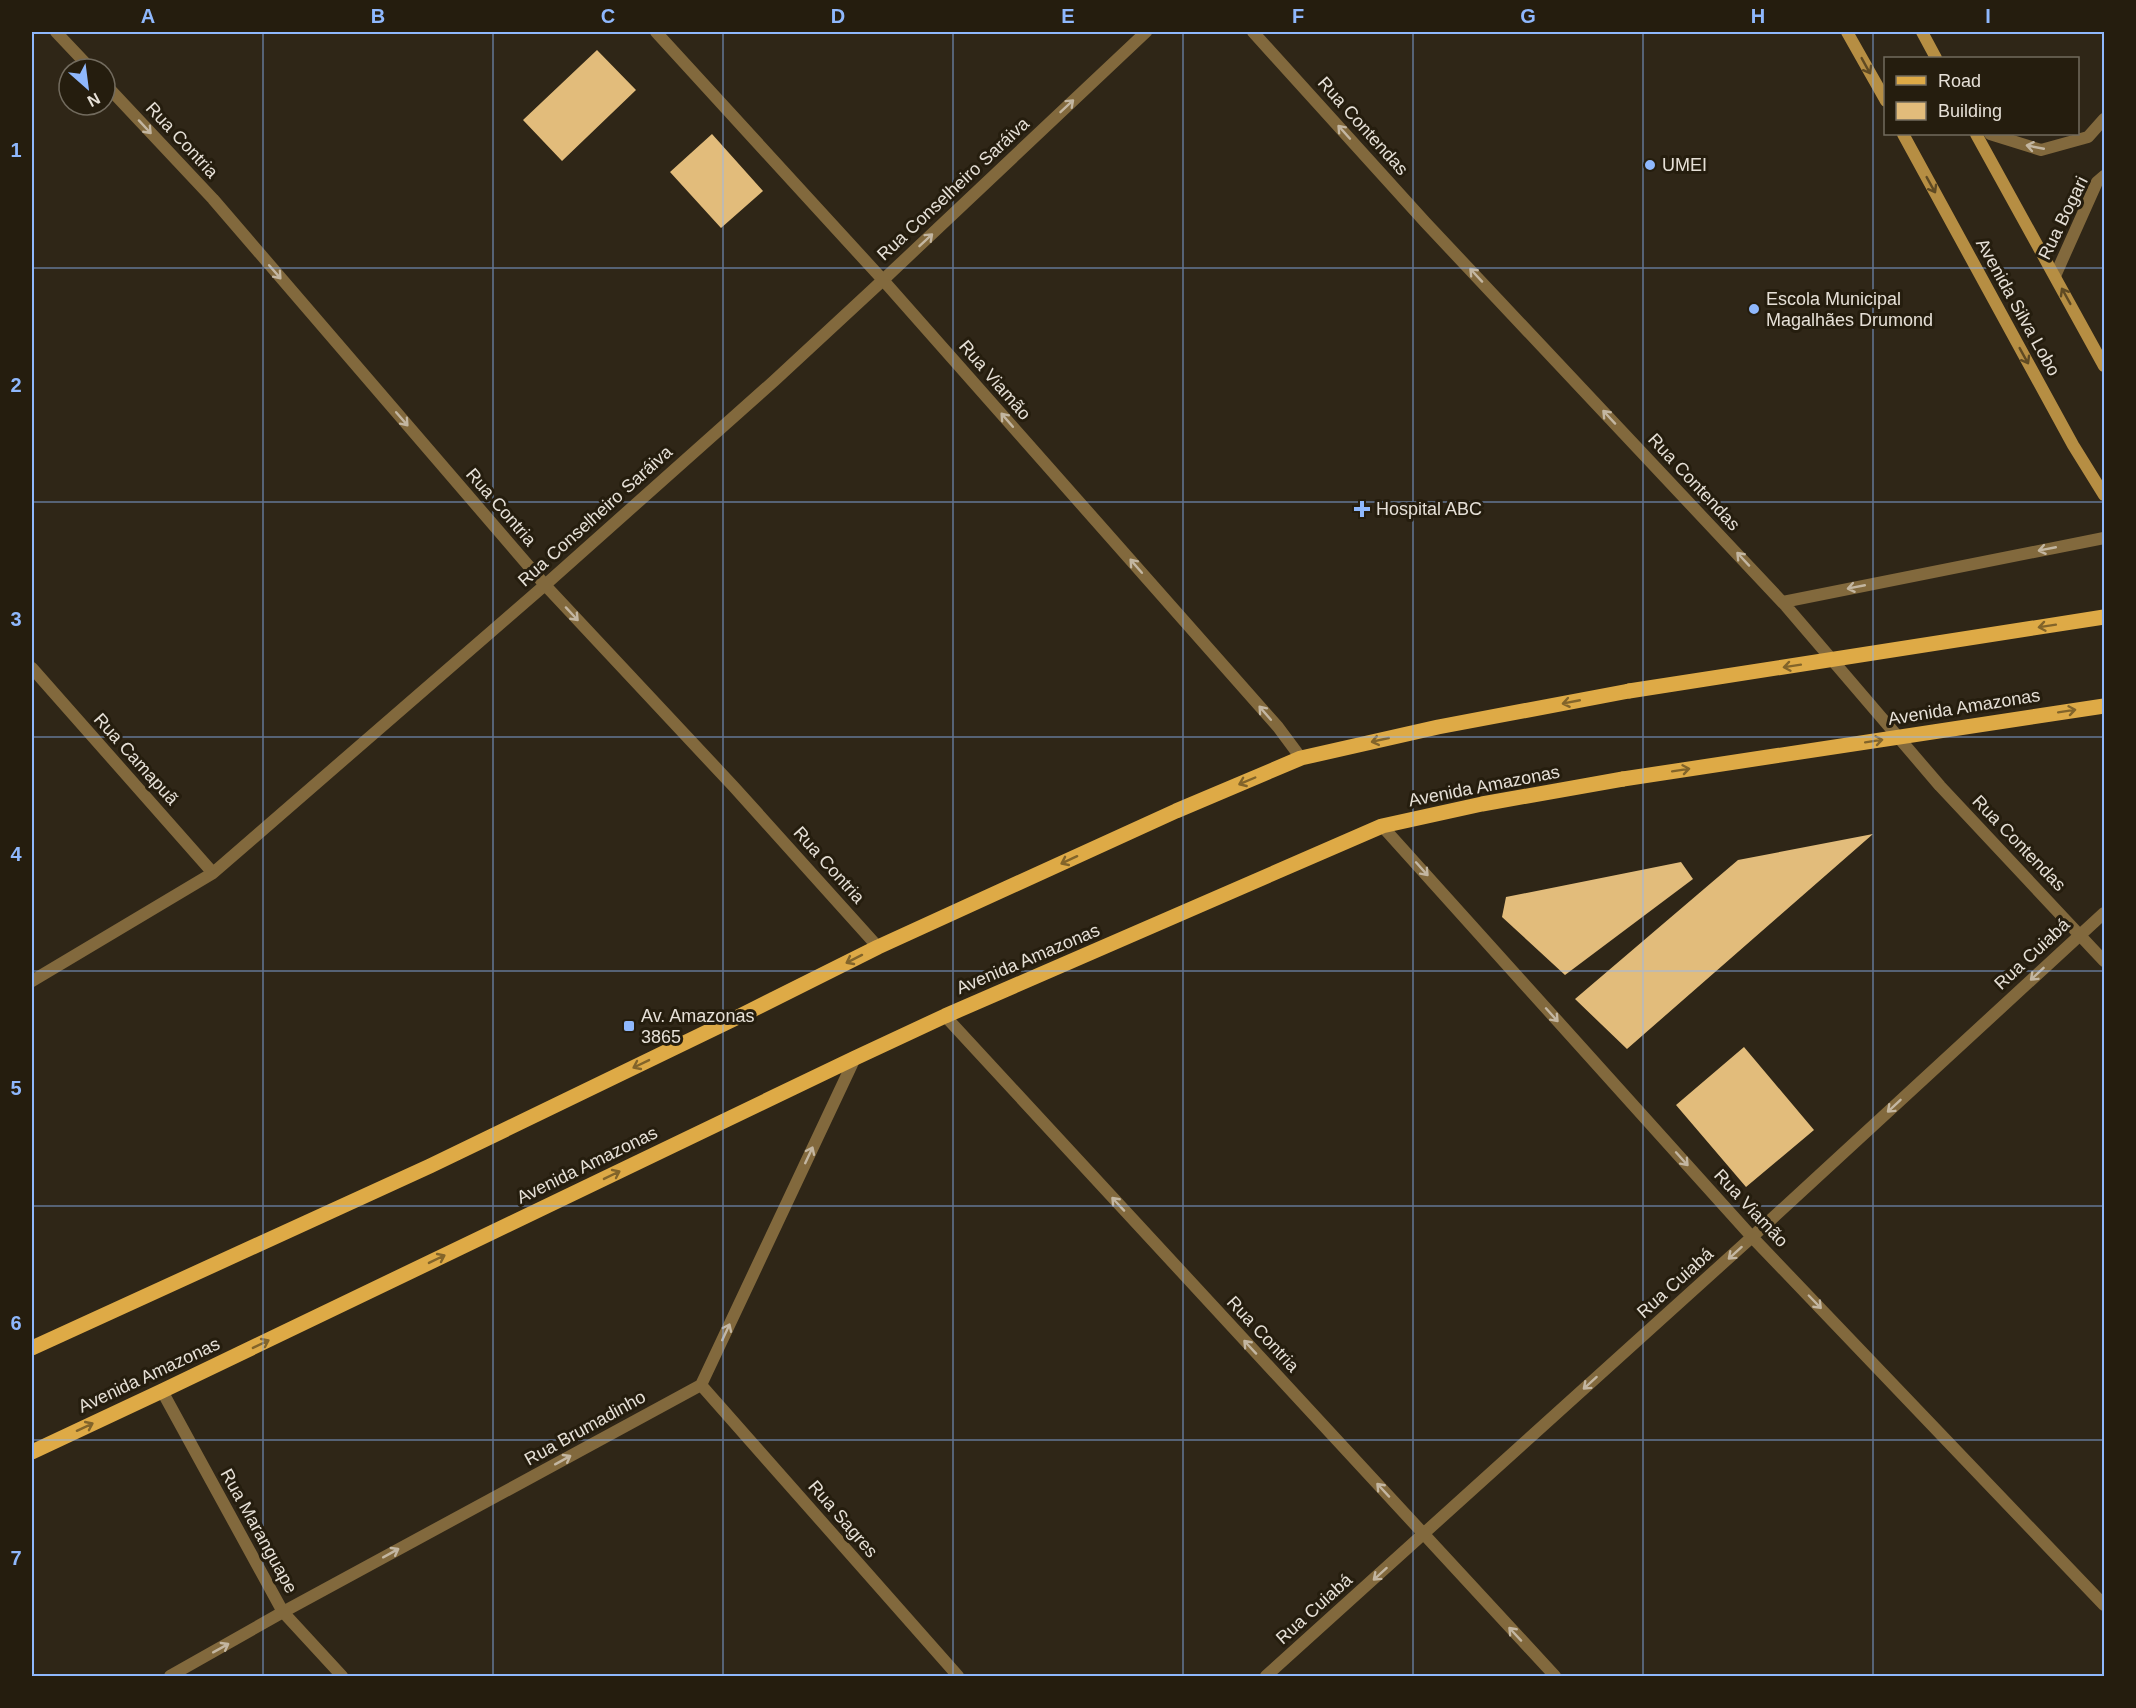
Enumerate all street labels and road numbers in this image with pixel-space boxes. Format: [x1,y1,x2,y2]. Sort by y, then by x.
street label: Rua Contendas [1314,73,1412,179]
street label: Rua Contria [142,98,223,183]
street label: Rua Conselheiro Saráiva [873,113,1034,265]
street label: Rua Bogari [2034,173,2092,263]
street label: Avenida Silva Lobo [1972,235,2064,379]
street label: Rua Viamão [955,336,1035,424]
street label: Rua Contendas [1644,429,1744,535]
street label: Rua Conselheiro Saráiva [514,441,677,590]
street label: Rua Contria [462,464,541,551]
street label: Avenida Amazonas [1886,685,2042,729]
street label: Rua Camapuã [90,709,183,810]
street label: Avenida Amazonas [1407,762,1561,810]
street label: Rua Contendas [1968,791,2070,895]
street label: Rua Contria [789,823,869,908]
street label: Rua Cuiabá [1990,914,2074,994]
street label: Avenida Amazonas [953,920,1103,998]
street label: Avenida Amazonas [514,1122,660,1208]
street label: Rua Viamão [1710,1165,1792,1251]
street label: Rua Cuiabá [1633,1243,1718,1322]
street label: Rua Contria [1223,1292,1304,1377]
street label: Avenida Amazonas [75,1333,223,1417]
street label: Rua Brumadinho [521,1387,649,1469]
street label: Rua Maranguape [217,1465,301,1597]
street label: Rua Sagres [804,1477,882,1561]
street label: Rua Cuiabá [1272,1569,1357,1648]

